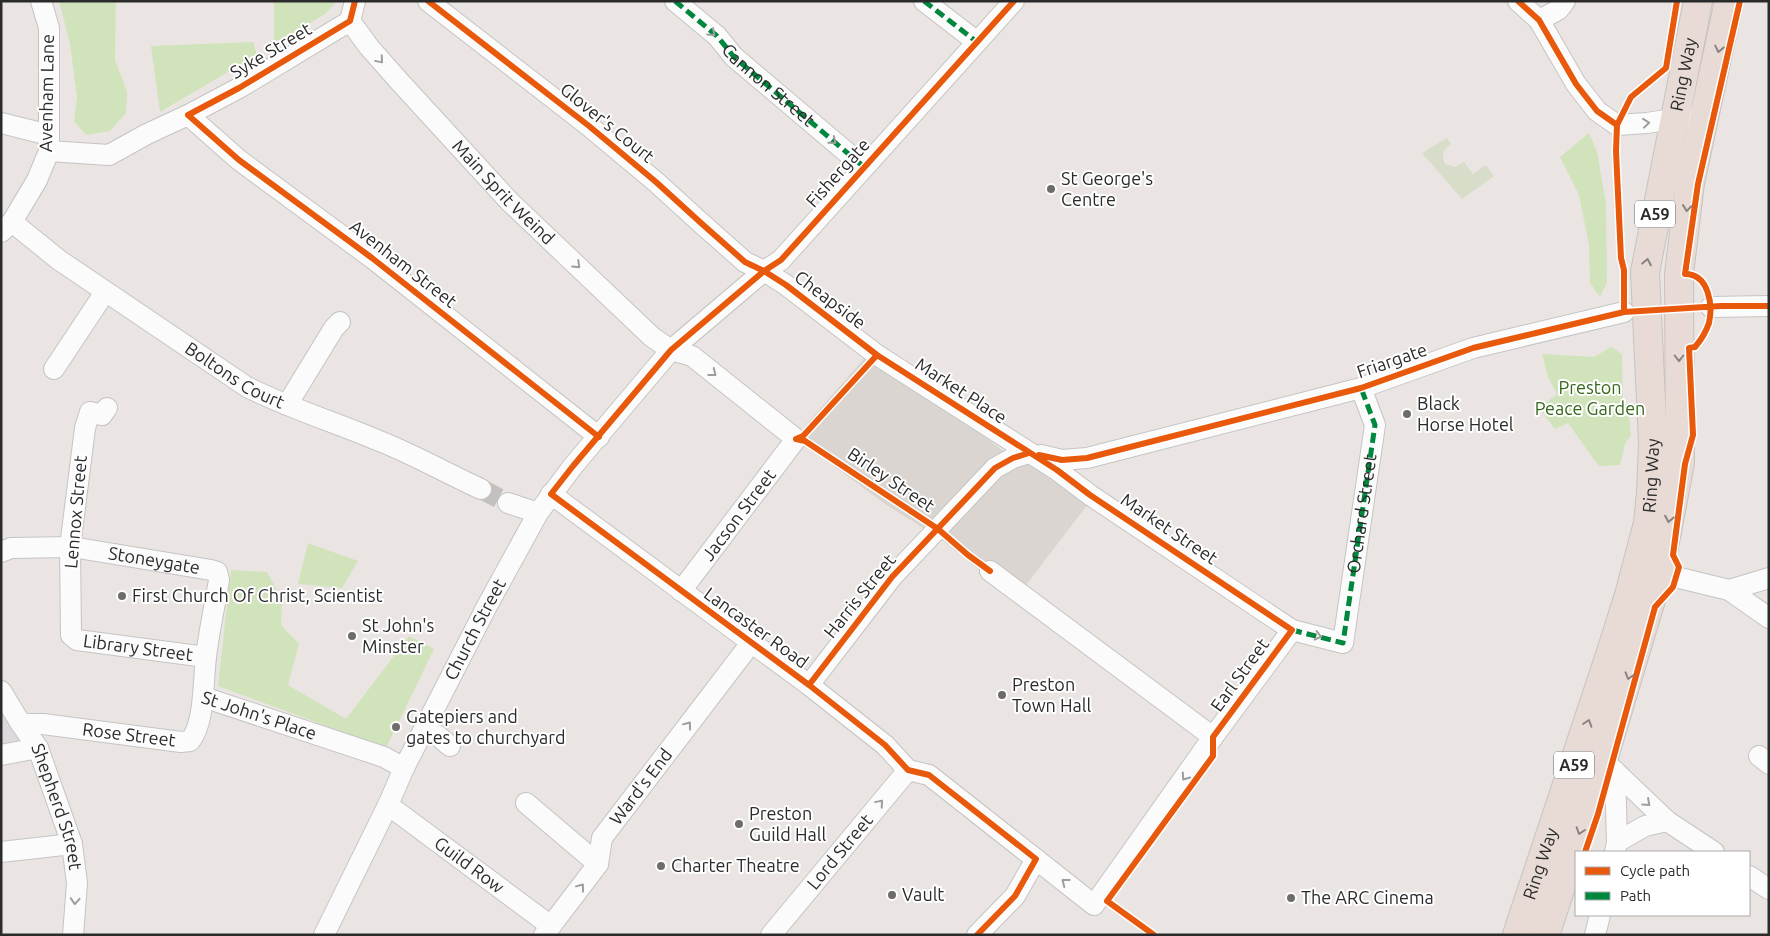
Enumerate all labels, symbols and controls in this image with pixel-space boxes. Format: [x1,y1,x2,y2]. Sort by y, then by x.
street label: Syke Street [226,18,315,82]
one-way arrow [707,27,716,36]
street label: Avenham Lane [35,34,57,152]
street label: Ring Way [1666,36,1700,113]
street label: Cannon Street [718,39,819,130]
one-way arrow [1714,44,1725,53]
one-way arrow [374,54,383,63]
street label: Glover's Court [557,78,658,166]
one-way arrow [1642,118,1650,129]
street label: Fishergate [801,134,873,211]
street label: Main Sprit Weind [449,135,559,248]
one-way arrow [827,136,836,145]
place label: St George's Centre [1061,168,1153,209]
marker: St George's Centre [1045,183,1057,195]
road number: A59 [1635,200,1675,228]
one-way arrow [1682,204,1693,212]
street label: Avenham Street [346,215,461,311]
one-way arrow [1641,257,1651,266]
one-way arrow [571,259,580,268]
street label: Cheapside [791,266,870,332]
street label: Boltons Court [182,337,288,412]
street label: Friargate [1354,339,1429,381]
street label: Market Place [912,353,1011,427]
one-way arrow [1674,354,1684,362]
one-way arrow [707,368,716,376]
park label: Preston Peace Garden [1535,377,1645,418]
place label: Black Horse Hotel [1417,393,1514,434]
marker: Black Horse Hotel [1401,408,1413,420]
street label: Ring Way [1638,438,1662,514]
street label: Birley Street [844,443,939,516]
street label: Orchard Street [1342,453,1380,575]
street label: Lennox Street [60,455,90,569]
street label: Jacson Street [697,465,779,564]
street label: Market Street [1118,489,1222,568]
one-way arrow [1665,515,1675,523]
street label: Stoneygate [107,542,202,577]
street label: Harris Street [819,549,899,641]
street label: Church Street [440,575,509,683]
street label: Lancaster Road [701,583,812,672]
place label: First Church Of Christ, Scientist [132,585,383,605]
marker: First Church Of Christ, Scientist [116,590,128,602]
place label: St John's Minster [362,615,435,656]
street label: Library Street [82,630,194,664]
marker: St John's Minster [346,630,358,642]
one-way arrow [1313,630,1322,641]
street label: Earl Street [1206,634,1272,715]
one-way arrow [1624,671,1634,680]
place label: Preston Town Hall [1012,674,1092,715]
street label: St John's Place [199,686,319,743]
marker: Preston Town Hall [996,689,1008,701]
place label: Gatepiers and gates to churchyard [406,706,566,747]
street label: Rose Street [81,718,177,750]
one-way arrow [1583,719,1593,727]
marker: Gatepiers and gates to churchyard [390,721,402,733]
one-way arrow [683,722,691,731]
street label: Shepherd Street [28,740,86,871]
street label: Ward's End [605,744,676,828]
road number: A59 [1554,752,1594,778]
one-way arrow [1182,771,1190,780]
one-way arrow [1642,797,1651,806]
one-way arrow [875,800,883,809]
place label: Preston Guild Hall [749,803,826,844]
street label: Lord Street [802,810,876,893]
marker: Preston Guild Hall [733,818,745,830]
street label: Ring Way [1518,825,1561,902]
one-way arrow [1575,826,1585,835]
street label: Guild Row [431,832,508,897]
legend [1575,851,1750,916]
place label: Charter Theatre [671,855,800,875]
marker: Charter Theatre [655,860,667,872]
text: Cycle path [1620,862,1690,879]
one-way arrow [1062,880,1071,888]
one-way arrow [575,884,583,893]
place label: Vault [902,884,944,904]
place label: The ARC Cinema [1301,887,1434,907]
text: Path [1620,887,1651,904]
marker: Vault [886,889,898,901]
marker: The ARC Cinema [1285,892,1297,904]
one-way arrow [70,897,81,905]

